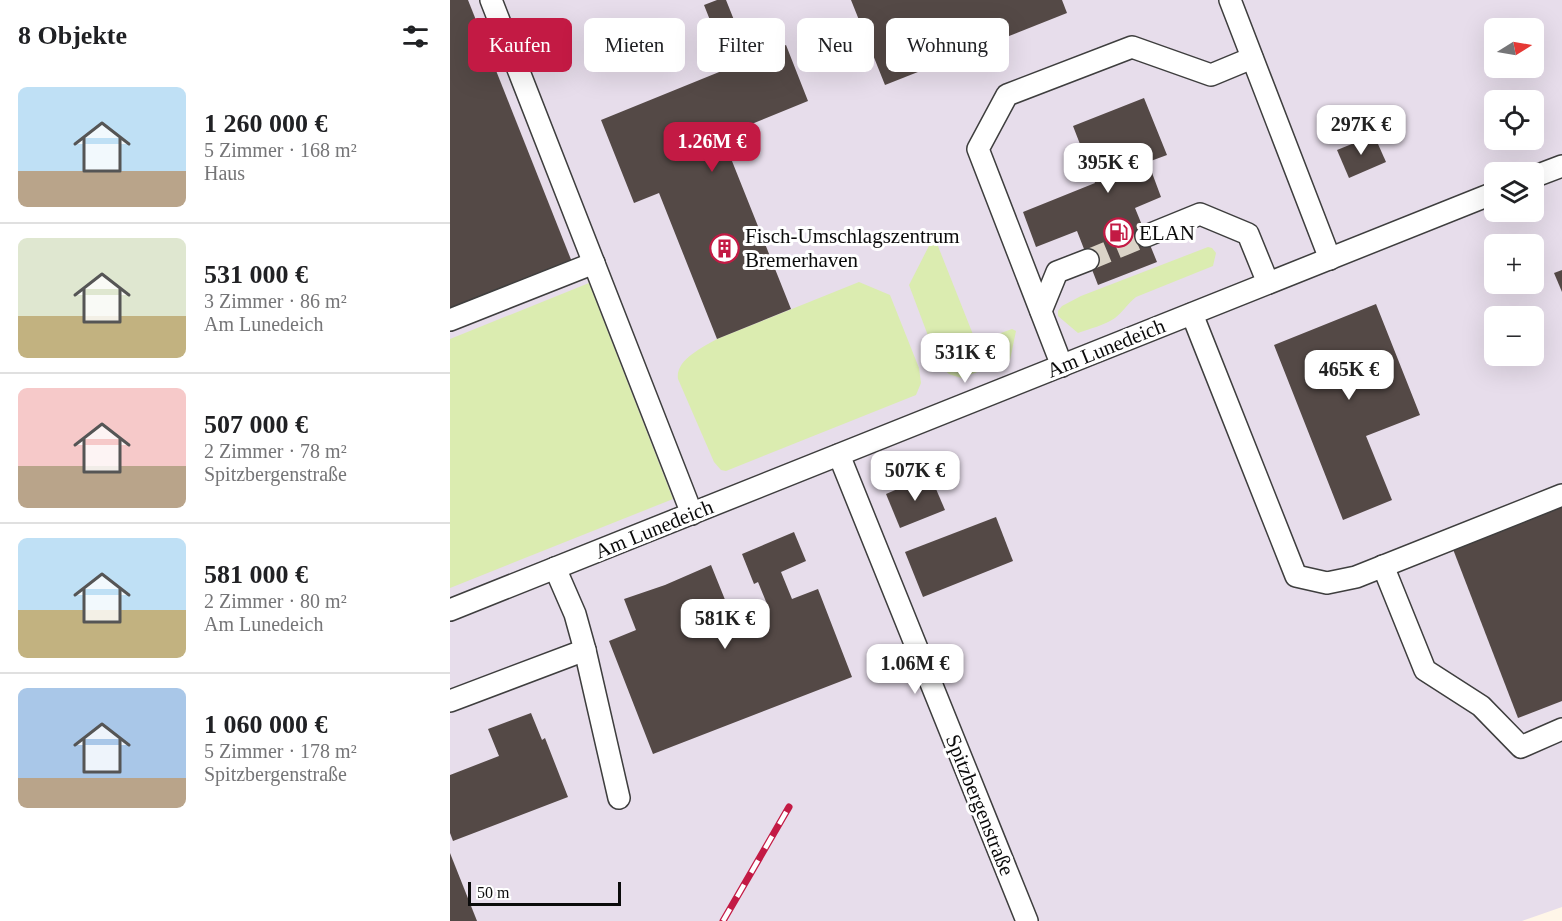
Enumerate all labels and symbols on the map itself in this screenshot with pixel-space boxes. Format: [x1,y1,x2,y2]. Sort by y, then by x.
north arrow [1484,18,1544,78]
pin: 297K € [1312,105,1410,156]
pin: 1.26M € [657,122,767,173]
pin: 395K € [1059,143,1157,194]
fuel station icon: ELAN [1102,217,1134,249]
place label: ELAN [1139,221,1195,245]
place label: Fisch-Umschlagszentrum Bremerhaven [745,224,960,272]
building icon: Fisch-Umschlagszentrum Bremerhaven [708,232,740,264]
street label: Am Lunedeich [1043,313,1169,383]
pin: 531K € [916,333,1014,384]
pin: 465K € [1300,350,1398,401]
pin: 507K € [866,451,964,502]
street label: Am Lunedeich [591,494,717,564]
pin: 581K € [676,599,774,650]
pin: 1.06M € [860,644,970,695]
street label: Spitzbergenstraße [941,731,1019,879]
scale bar [468,879,621,906]

